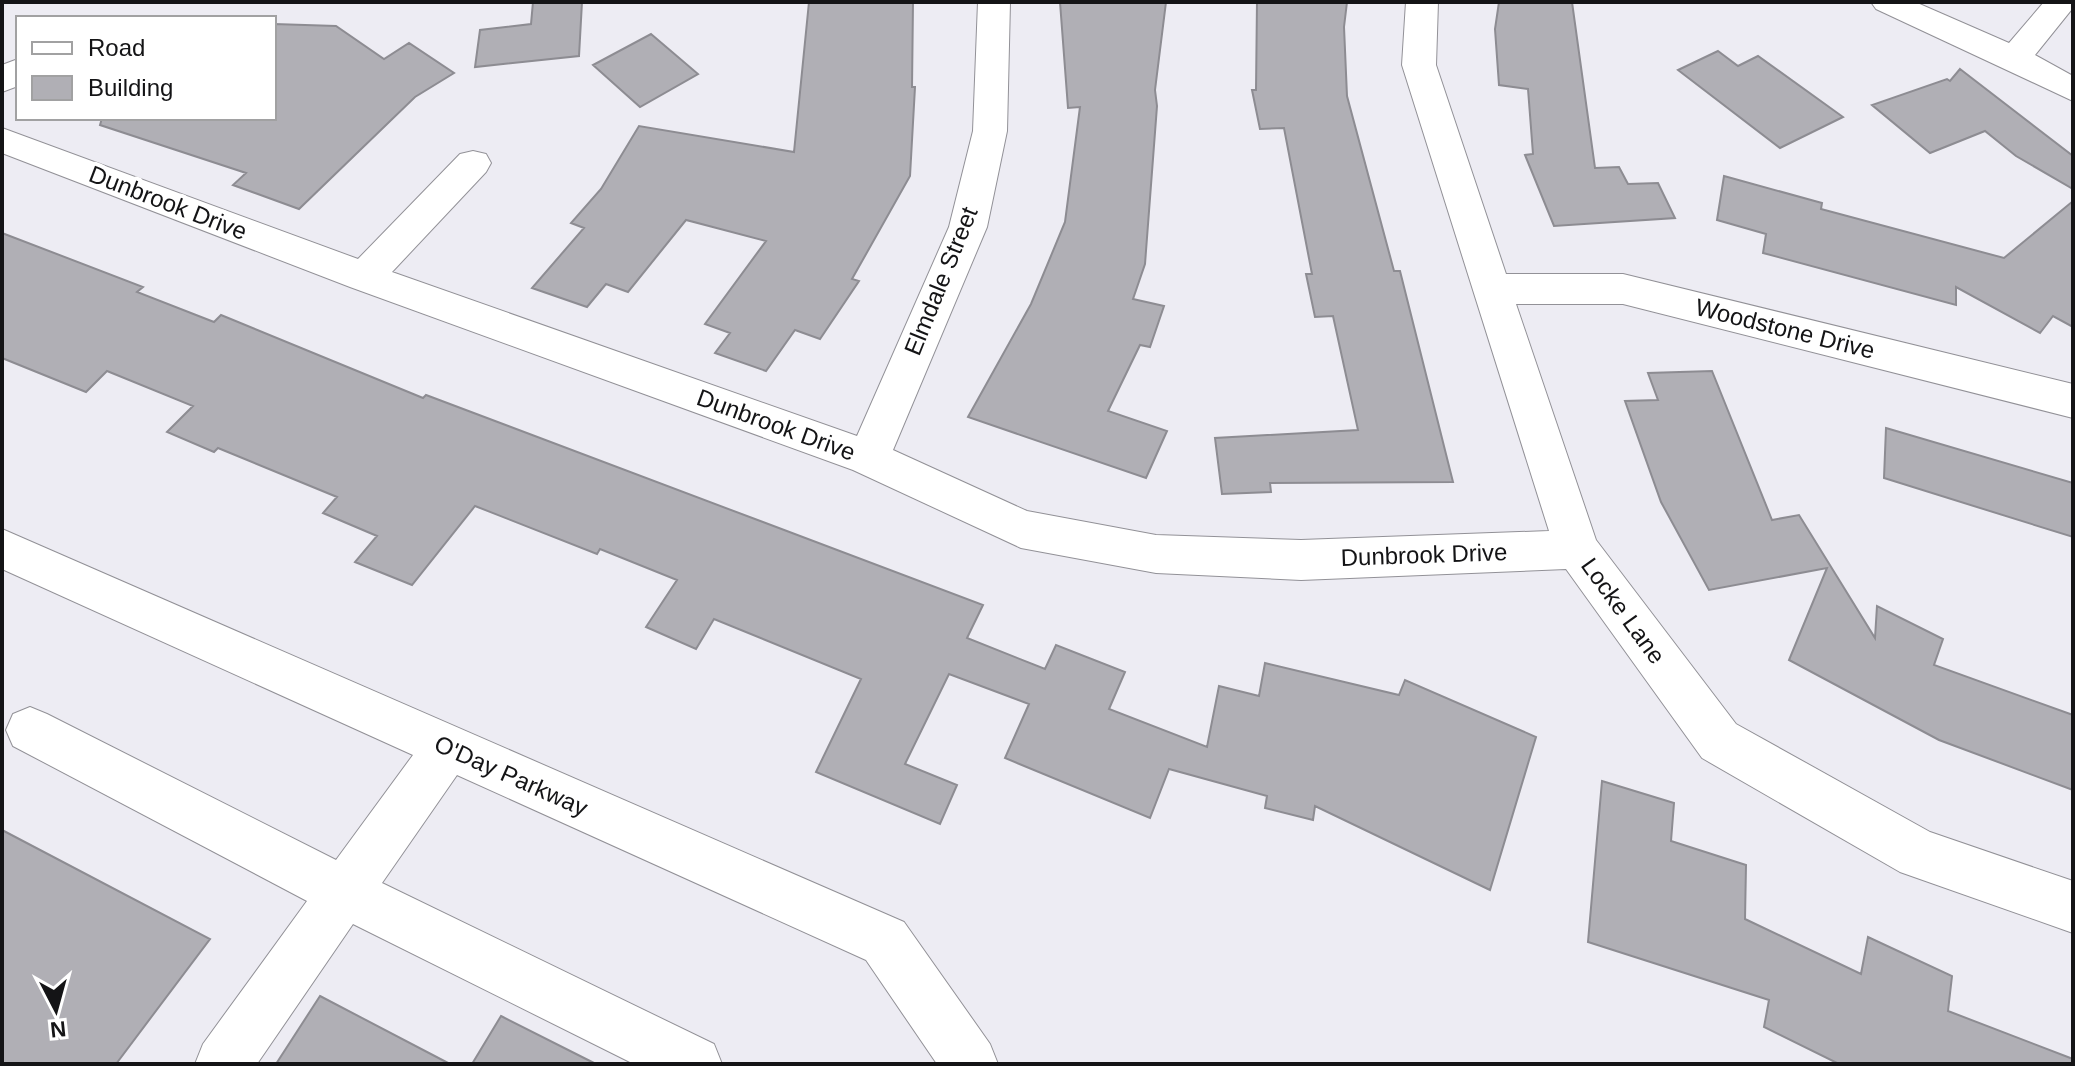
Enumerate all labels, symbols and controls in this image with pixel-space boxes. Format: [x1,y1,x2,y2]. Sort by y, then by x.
legend [16,16,276,120]
text: Road [88,34,145,61]
text: Building [88,74,173,101]
street label: Dunbrook Drive [86,160,251,245]
street label: Elmdale Street [899,202,983,359]
street label: Woodstone Drive [1693,293,1877,364]
street label: Dunbrook Drive [693,383,859,466]
street label: Dunbrook Drive [1340,538,1508,571]
street label: Locke Lane [1576,553,1671,669]
street label: O'Day Parkway [431,730,592,821]
north arrow [16,970,96,1050]
text: N [49,1016,67,1043]

